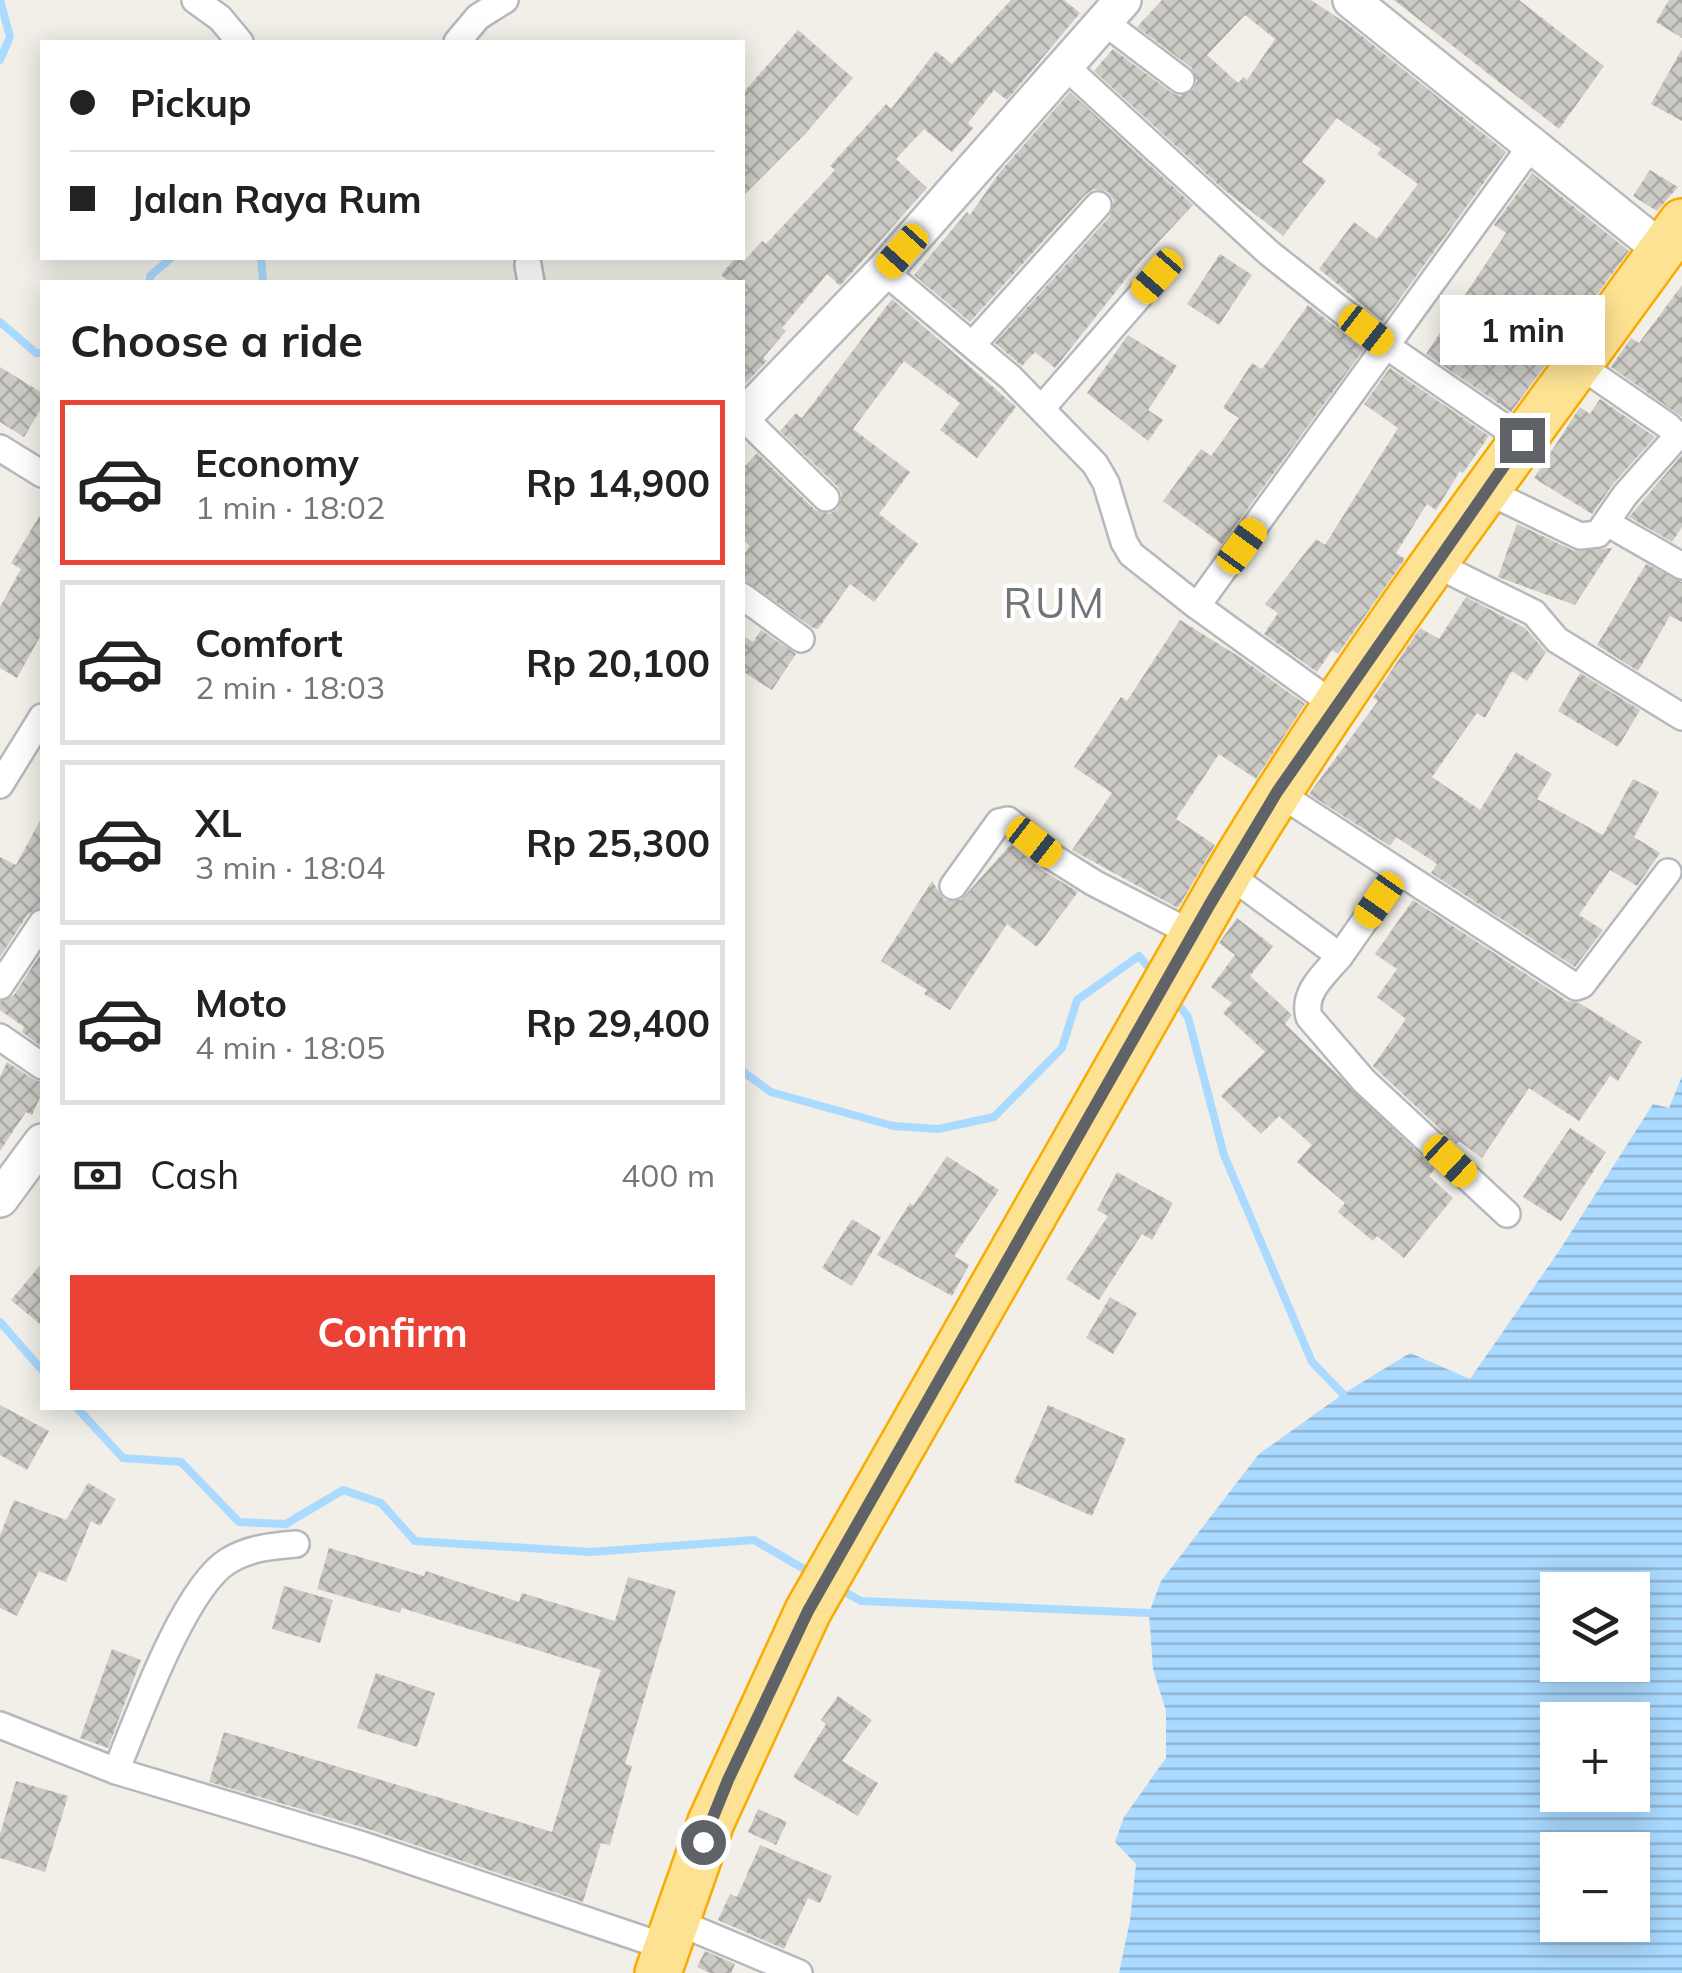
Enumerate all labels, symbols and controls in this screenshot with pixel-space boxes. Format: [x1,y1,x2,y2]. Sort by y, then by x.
text: Pickup [130,79,252,127]
text: Jalan Raya Rum [130,175,422,223]
car [871,219,933,283]
car [1126,244,1188,308]
callout: 1 min [1440,295,1604,365]
car [1333,300,1399,360]
text: 1 min [1480,310,1565,350]
text: Choose a ride [70,312,363,368]
route end [1500,418,1545,463]
icon: car [75,438,165,528]
text: Economy [195,439,359,487]
text: Rp 14,900 [526,459,710,507]
text: 1 min · 18:02 [195,487,385,527]
car [1212,513,1272,579]
district label: RUM [1003,576,1107,629]
icon: car [75,618,165,708]
text: Comfort [195,619,343,667]
text: Rp 20,100 [526,639,710,687]
text: 2 min · 18:03 [195,667,385,707]
icon: car [75,798,165,888]
text: XL [195,799,242,847]
car [1001,812,1067,872]
text: Rp 25,300 [526,819,710,867]
text: 3 min · 18:04 [195,847,385,887]
car [1350,867,1408,933]
icon: car [75,978,165,1068]
text: Moto [195,979,287,1027]
text: Rp 29,400 [526,999,710,1047]
text: 4 min · 18:05 [195,1027,385,1067]
car [1418,1130,1482,1192]
icon: cash [70,1148,125,1203]
text: Cash [150,1151,239,1199]
text: 400 m [621,1155,715,1195]
button: Confirm [70,1275,715,1390]
map controls [1540,1572,1650,1942]
button: layers [1540,1572,1650,1682]
button: + [1540,1702,1650,1812]
route start [681,1820,726,1865]
button: − [1540,1832,1650,1942]

